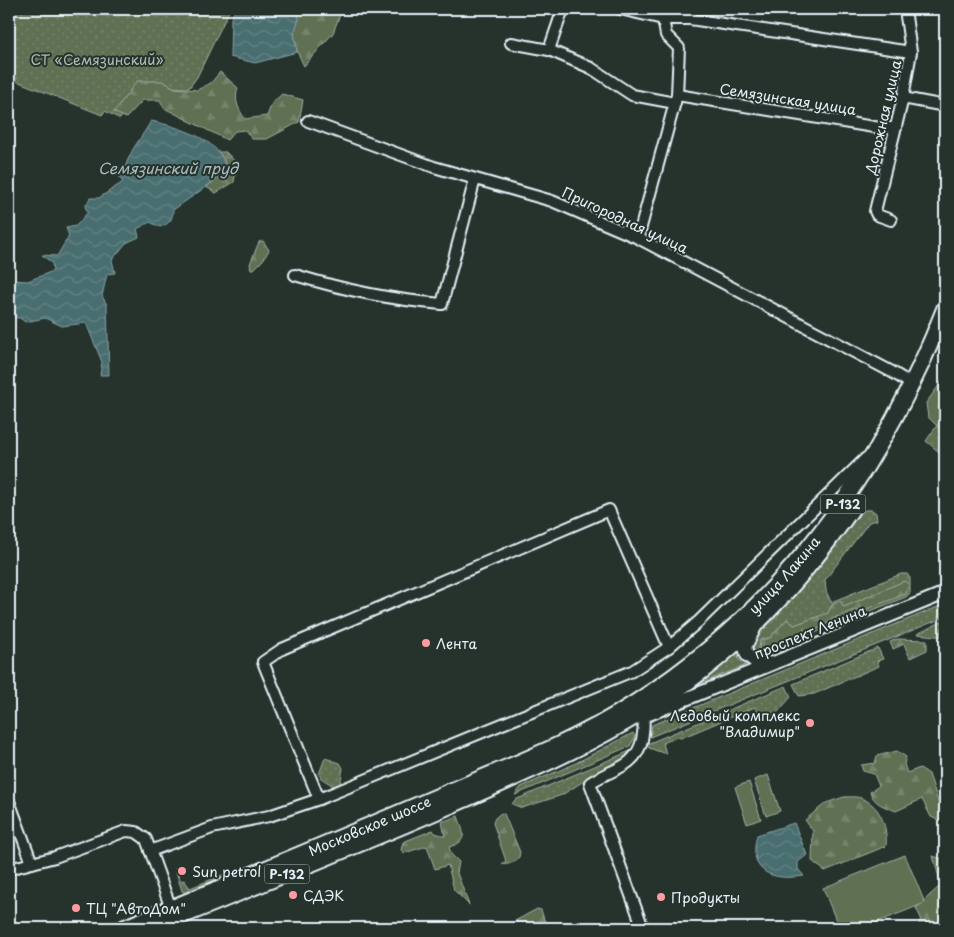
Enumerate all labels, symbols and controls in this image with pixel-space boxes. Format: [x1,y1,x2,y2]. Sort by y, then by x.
park label: СТ «Семязинский» [31,49,163,70]
street label: Дорожная улица [859,58,906,177]
street label: Семязинская улица [718,78,858,120]
water label: Семязинский пруд [98,156,239,179]
street label: Пригородная улица [559,182,692,258]
road number: Р-132 [820,494,866,514]
street label: улица Лакина [743,531,825,618]
street label: проспект Ленина [751,600,869,664]
place label: Лента [436,633,477,654]
marker: Лента [420,637,432,649]
place label: Ледовый комплекс "Владимир" [670,705,800,742]
marker: Ледовый комплекс "Владимир" [804,717,816,729]
street label: Московское шоссе [305,790,434,861]
place label: Sun petrol [192,861,261,882]
road number: Р-132 [264,864,310,884]
marker: Sun petrol [176,865,188,877]
place label: СДЭК [303,885,344,906]
place label: Продукты [671,887,740,908]
marker: СДЭК [287,889,299,901]
marker: Продукты [655,891,667,903]
place label: ТЦ "АвтоДом" [86,898,186,919]
marker: ТЦ "АвтоДом" [70,902,82,914]

